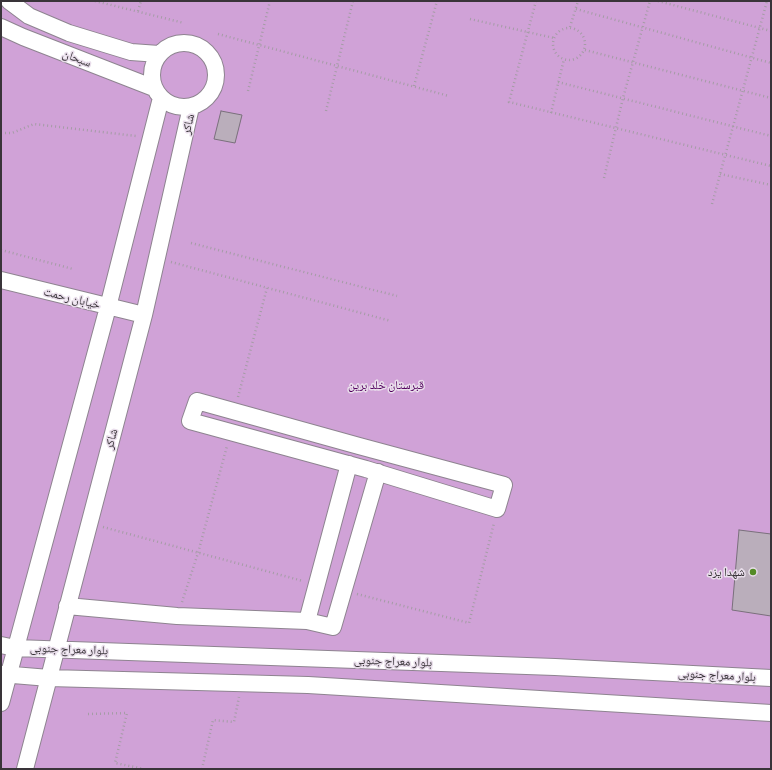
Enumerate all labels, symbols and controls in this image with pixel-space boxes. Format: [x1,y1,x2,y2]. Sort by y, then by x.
street label: سبحان [61,46,93,70]
street label: شاکر [179,112,197,136]
street label: خیابان رحمت [42,284,102,312]
park label: قبرستان خلد برین [348,378,424,392]
street label: شاکر [101,427,121,451]
place label: شهدا یزد [708,565,745,579]
marker: شهدا یزد [748,567,758,577]
street label: بلوار معراج جنوبی [30,640,108,658]
street label: بلوار معراج جنوبی [354,652,432,670]
street label: بلوار معراج جنوبی [678,666,756,684]

